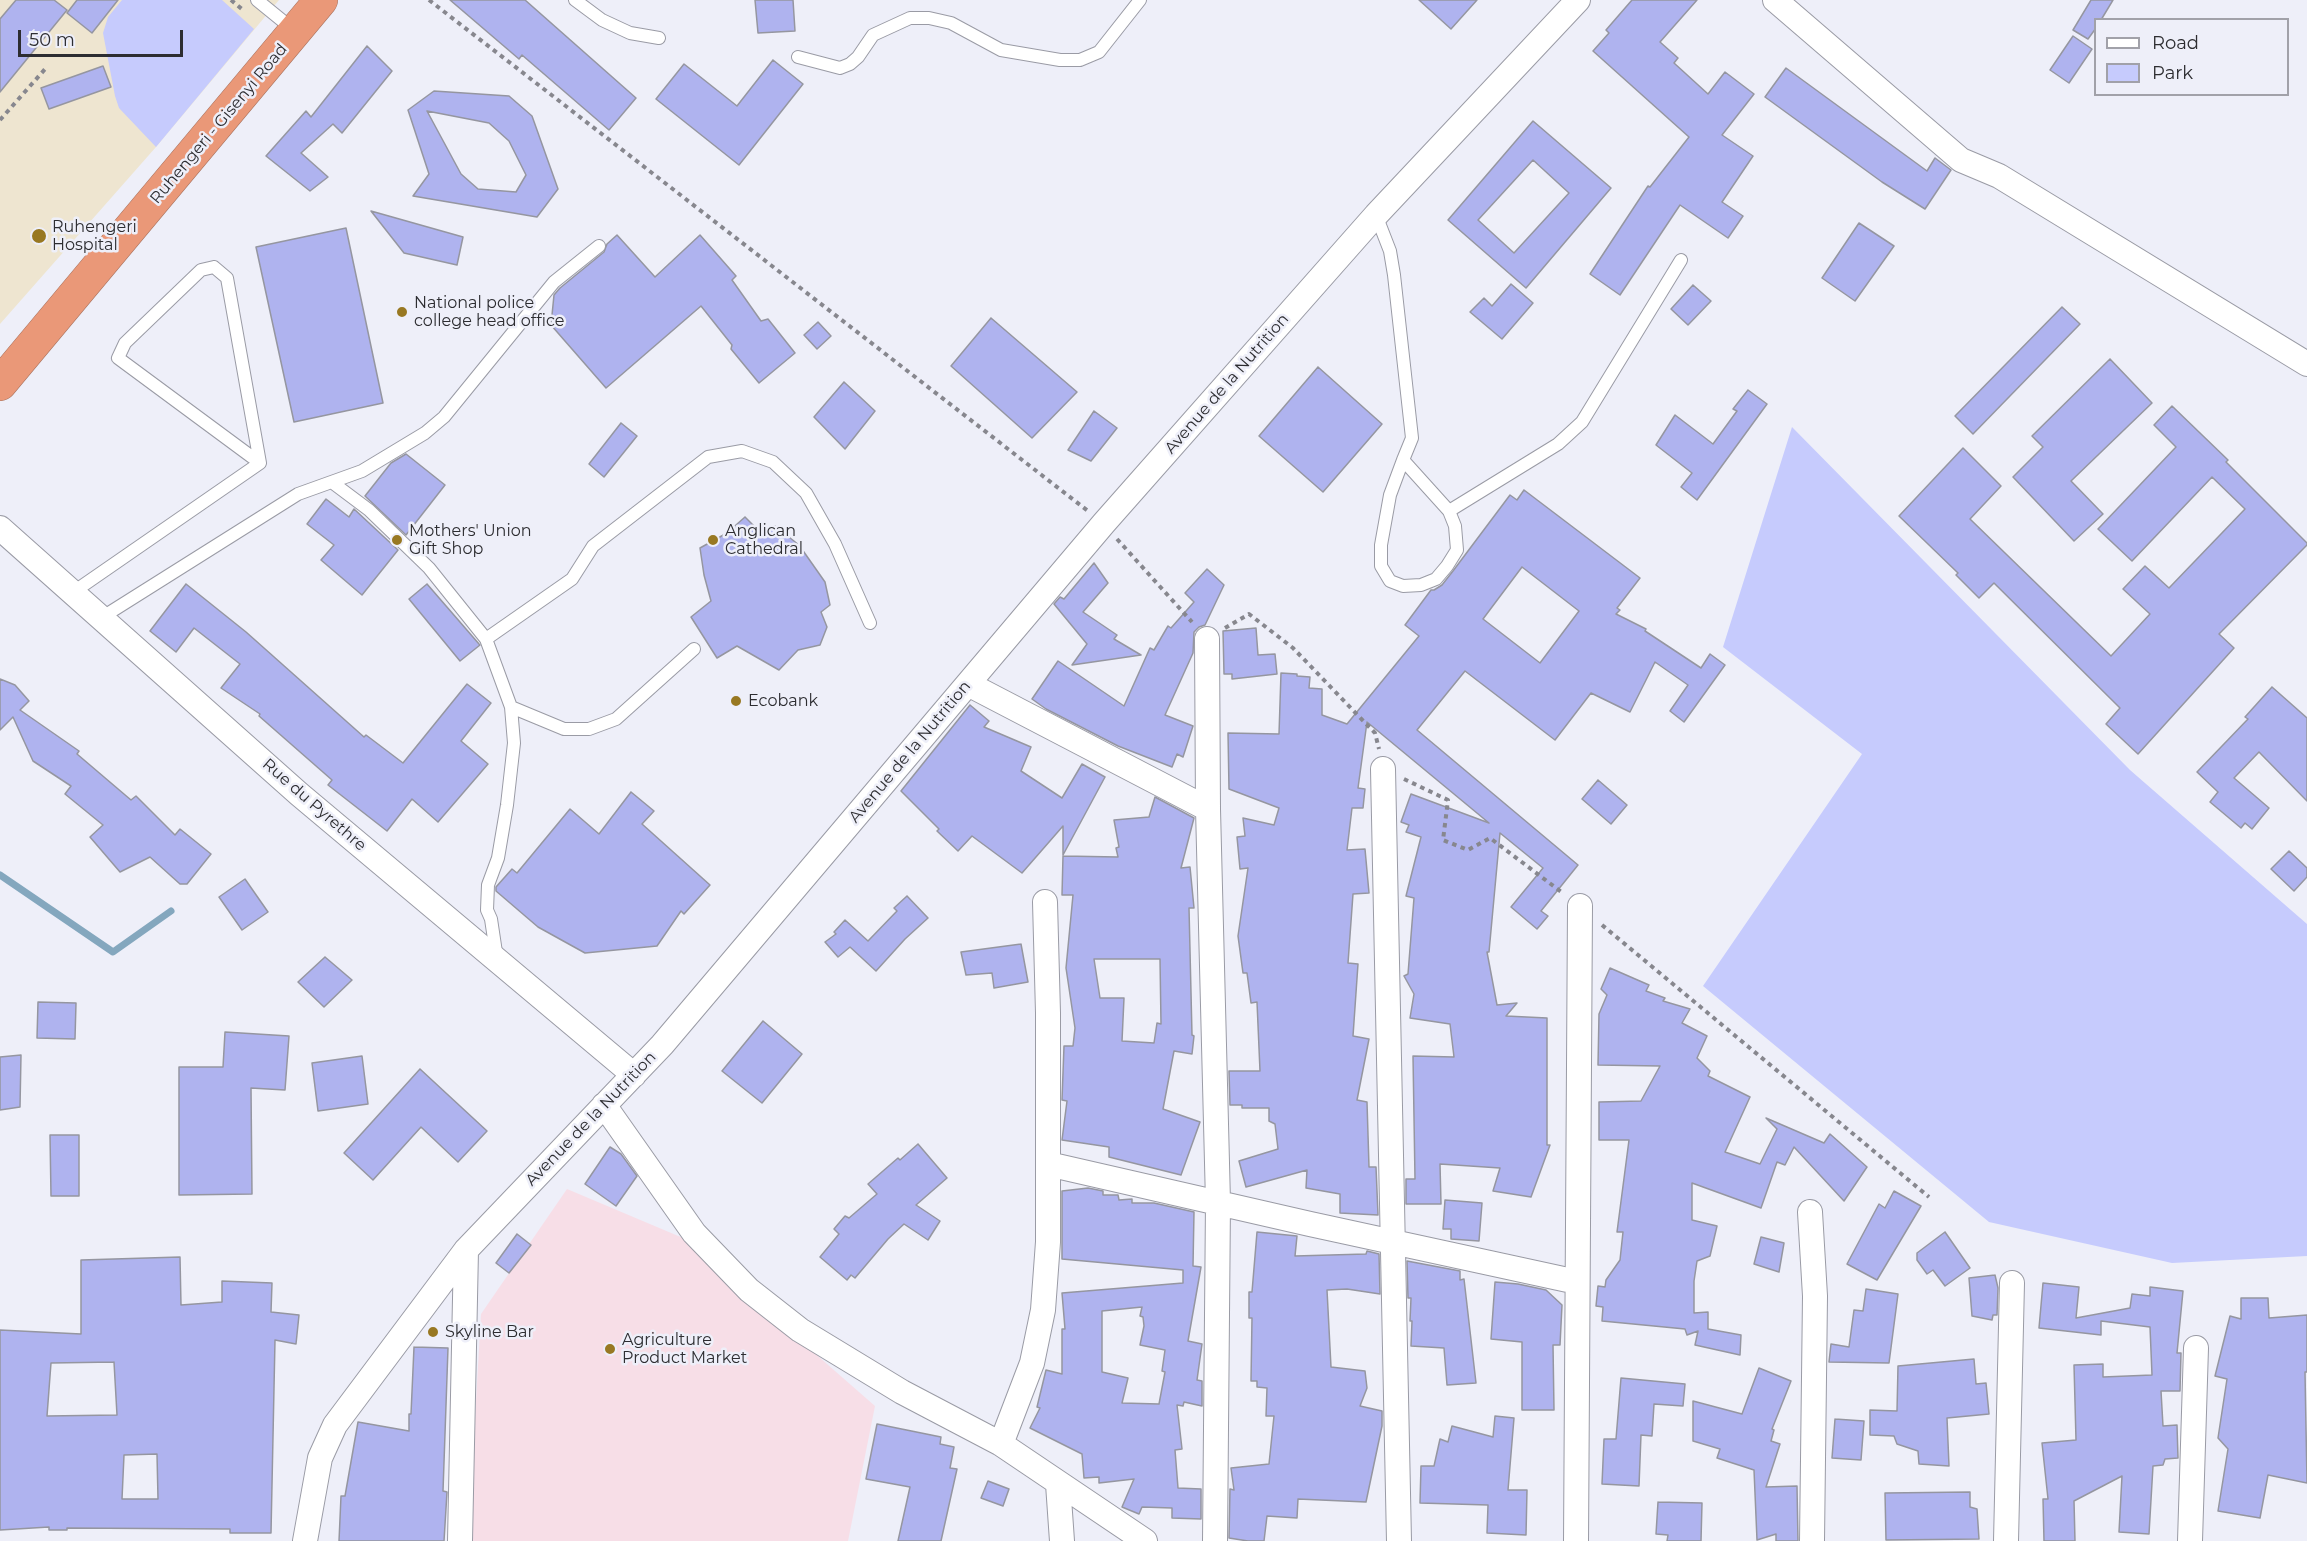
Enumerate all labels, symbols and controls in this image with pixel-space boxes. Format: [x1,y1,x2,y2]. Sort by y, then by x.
scale bar [21,18,186,56]
legend [2094,18,2289,96]
text: 50 m [29,29,75,51]
text: Road [2152,32,2199,54]
street label: Ruhengeri - Gisenyi Road [146,40,292,208]
text: Park [2152,62,2193,84]
place label: Ruhengeri Hospital [52,217,137,255]
marker: Ruhengeri Hospital [30,227,48,245]
place label: National police college head office [414,293,564,331]
marker: National police college head office [395,305,409,319]
street label: Avenue de la Nutrition [1161,310,1293,458]
place label: Mothers' Union Gift Shop [409,521,532,559]
place label: Anglican Cathedral [725,521,803,559]
marker: Mothers' Union Gift Shop [390,533,404,547]
marker: Anglican Cathedral [706,533,720,547]
street label: Avenue de la Nutrition [845,677,975,827]
place label: Ecobank [748,691,818,711]
marker: Ecobank [729,694,743,708]
street label: Rue du Pyrethre [258,755,370,855]
street label: Avenue de la Nutrition [522,1048,660,1190]
place label: Skyline Bar [445,1322,534,1342]
marker: Skyline Bar [426,1325,440,1339]
place label: Agriculture Product Market [622,1330,747,1368]
marker: Agriculture Product Market [603,1342,617,1356]

